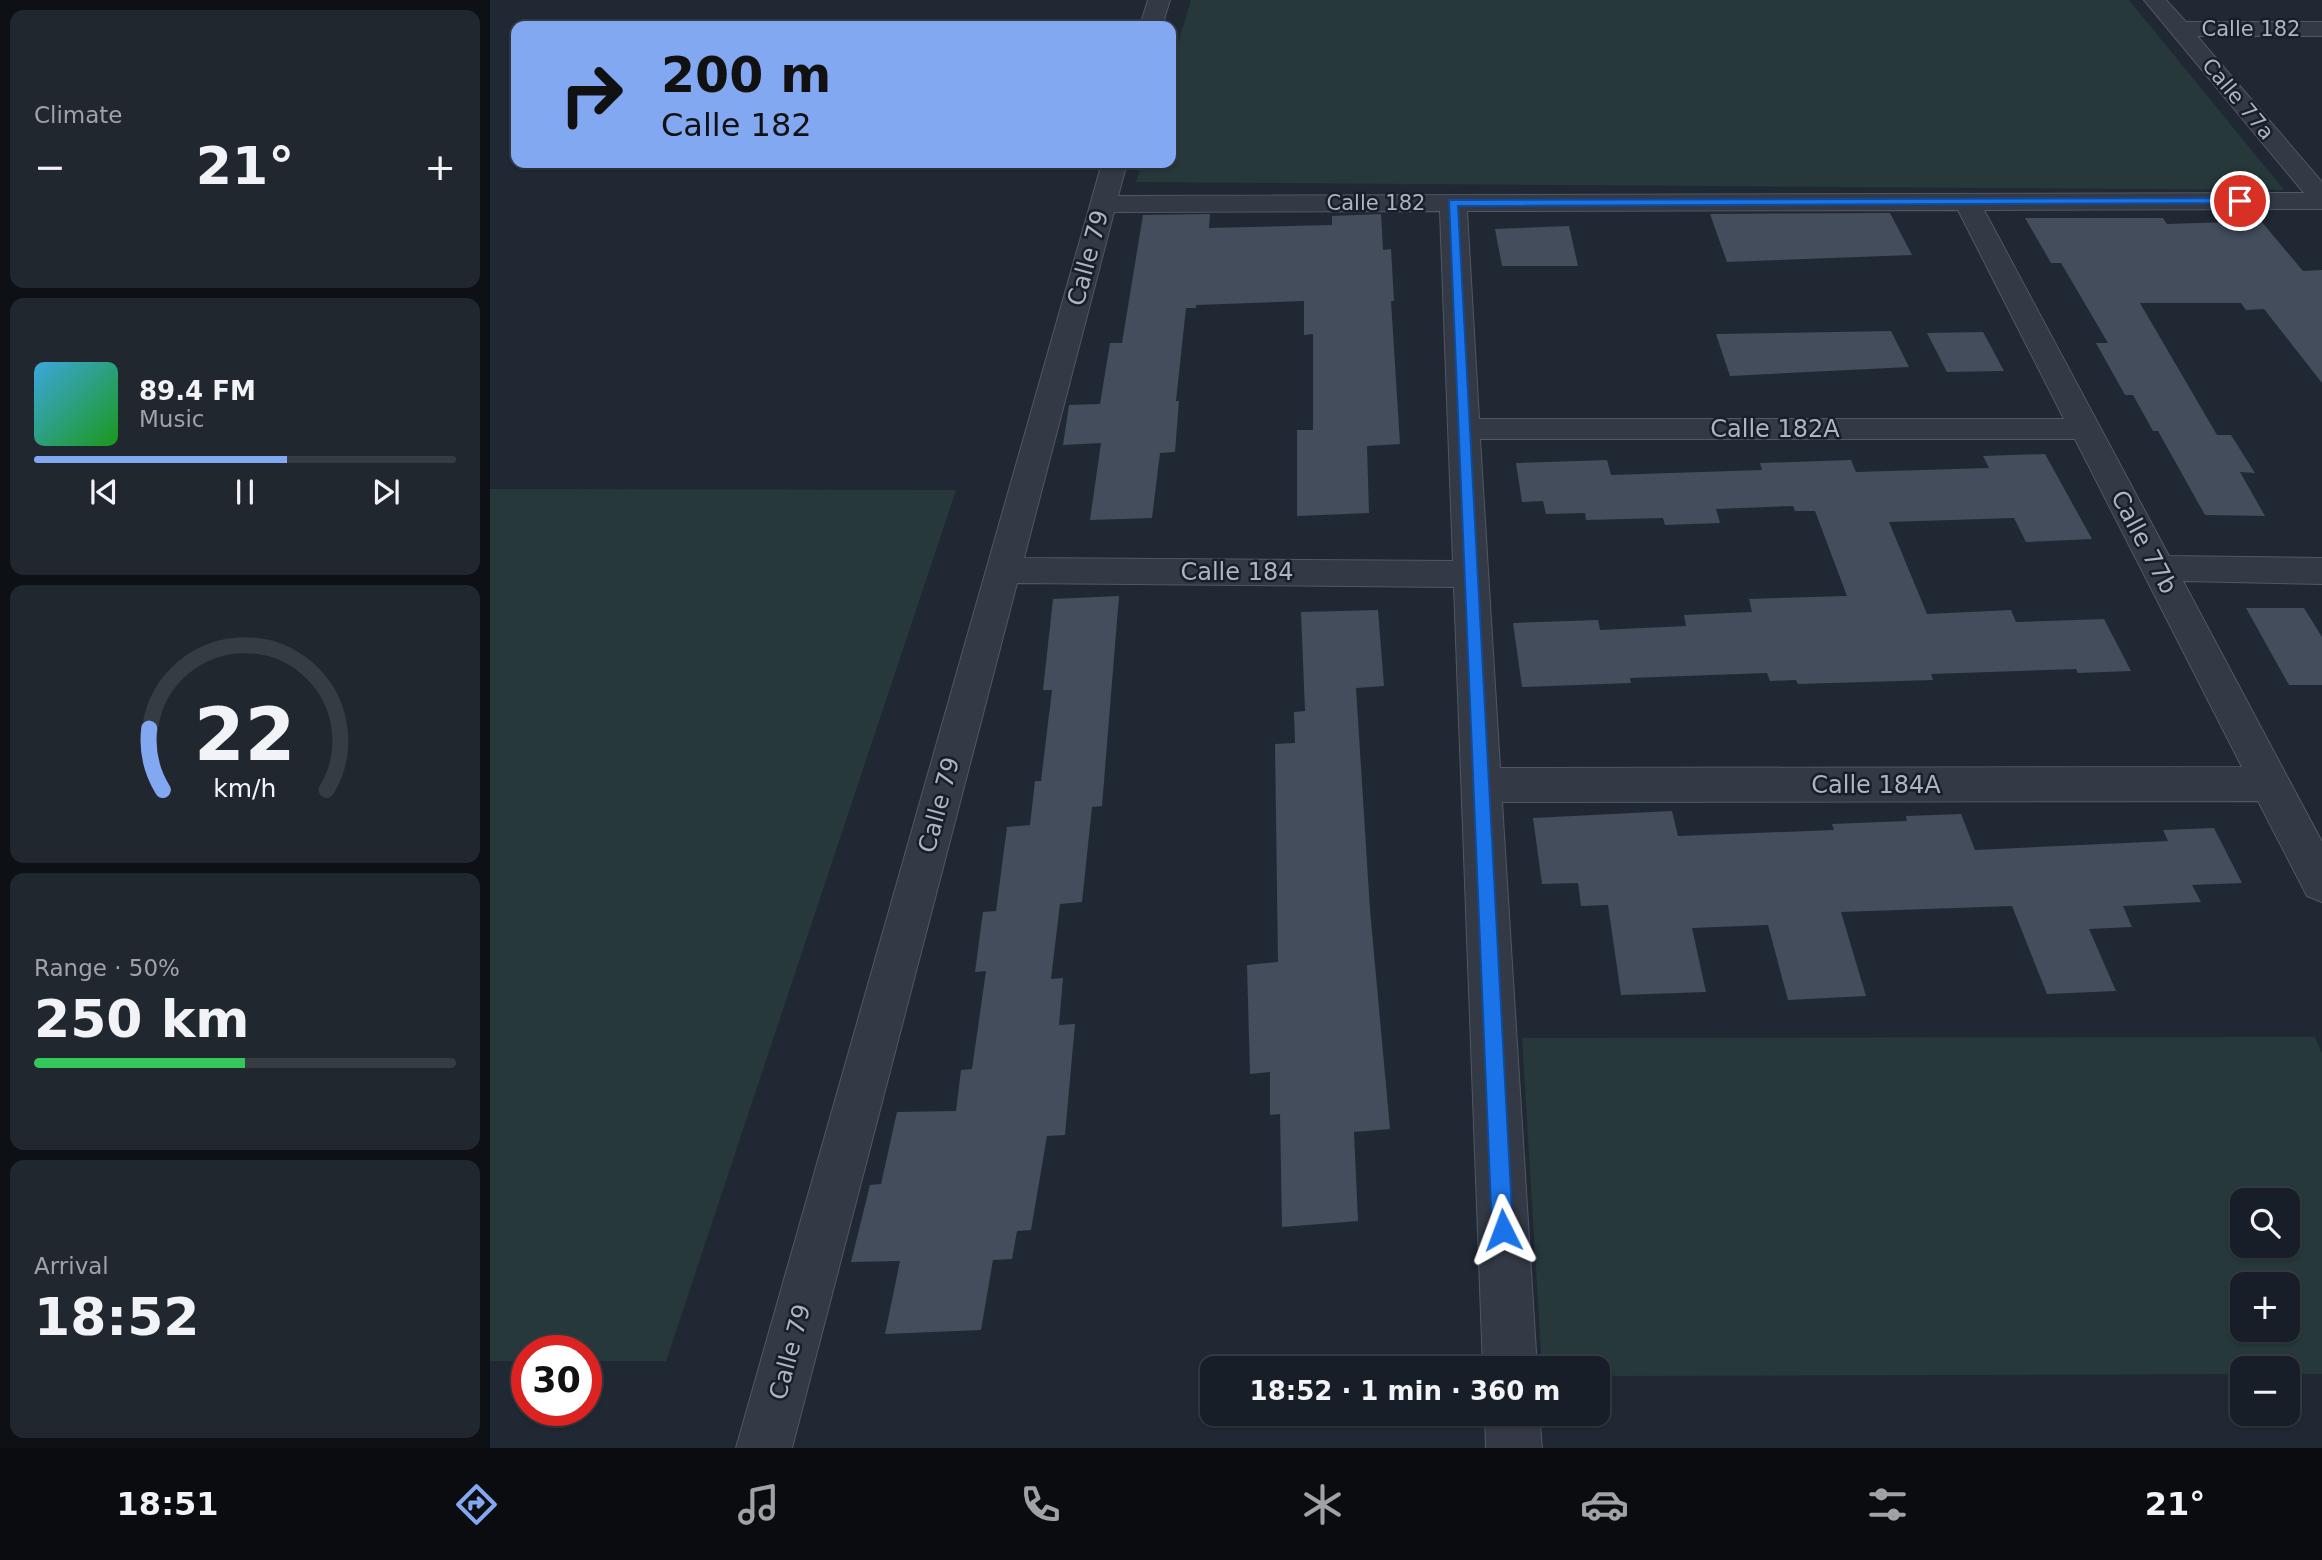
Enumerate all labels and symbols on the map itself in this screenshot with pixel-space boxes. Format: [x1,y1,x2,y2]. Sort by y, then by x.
street label: Calle 182 [2202,17,2300,41]
street label: Calle 77a [2197,54,2279,144]
pin [2210,171,2270,231]
street label: Calle 182 [1327,191,1425,215]
street label: Calle 79 [1062,207,1114,309]
street label: Calle 182A [1710,415,1840,443]
street label: Calle 77b [2105,486,2183,598]
street label: Calle 184 [1180,558,1294,586]
street label: Calle 79 [913,754,965,856]
street label: Calle 184A [1811,771,1941,799]
position arrow [1466,1193,1540,1267]
street label: Calle 79 [764,1301,816,1403]
speed limit sign: 30 [511,1335,602,1426]

